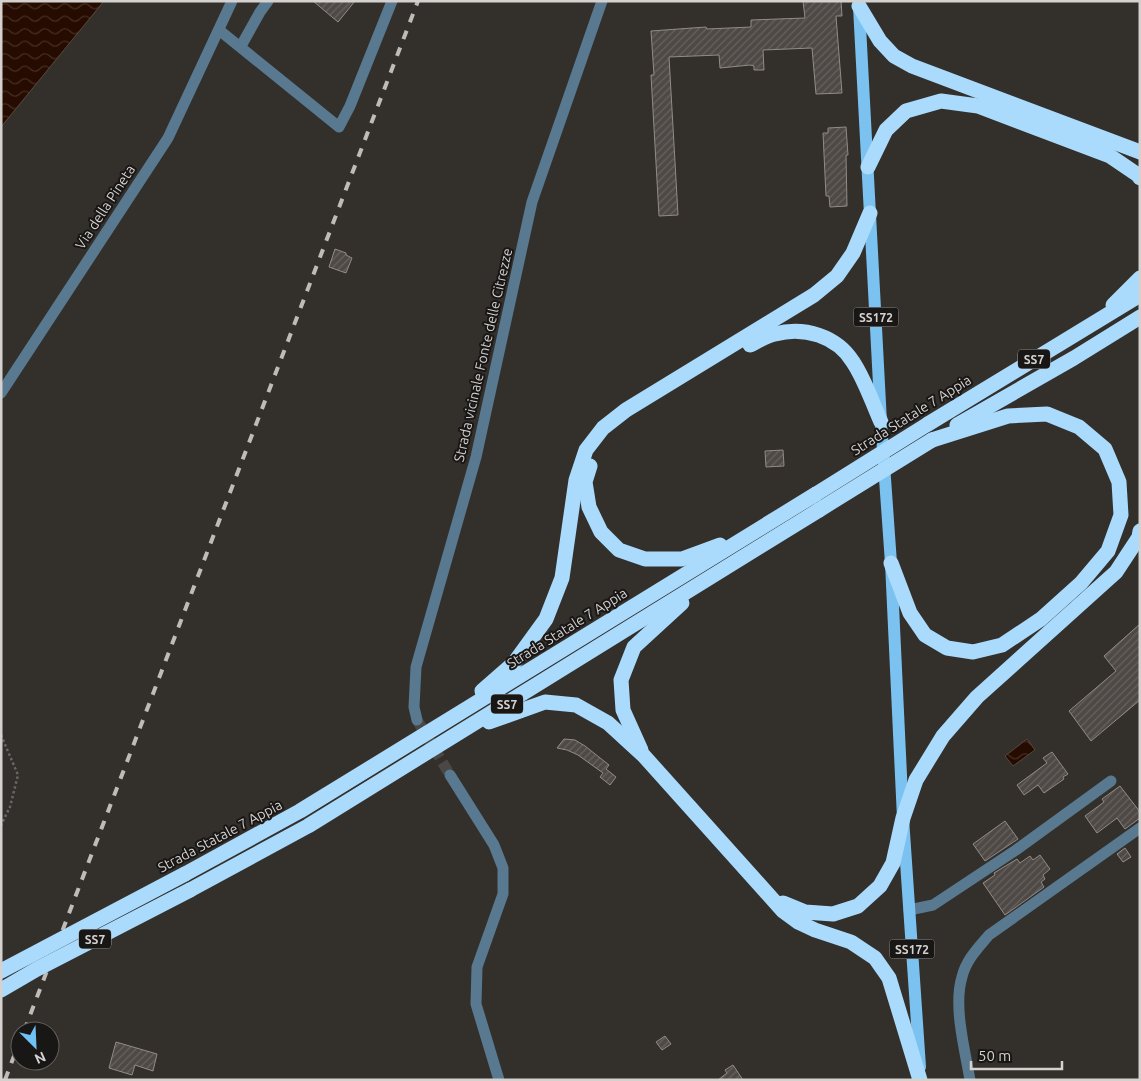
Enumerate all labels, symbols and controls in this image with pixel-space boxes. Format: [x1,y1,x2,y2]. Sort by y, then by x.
street label: Via della Pineta [72,162,138,252]
street label: Strada vicinale Fonte delle Citrezze [451,247,515,463]
road number: SS172 [854,308,898,326]
road number: SS7 [1018,349,1050,368]
street label: Strada Statale 7 Appia [848,372,974,458]
street label: Strada Statale 7 Appia [504,585,630,671]
road number: SS7 [491,694,523,714]
street label: Strada Statale 7 Appia [155,796,285,876]
road number: SS7 [79,930,111,949]
road number: SS172 [890,940,934,959]
north arrow [10,1021,60,1071]
scale bar [971,1038,1062,1070]
text: 50 m [978,1047,1011,1064]
text: N [32,1048,48,1067]

